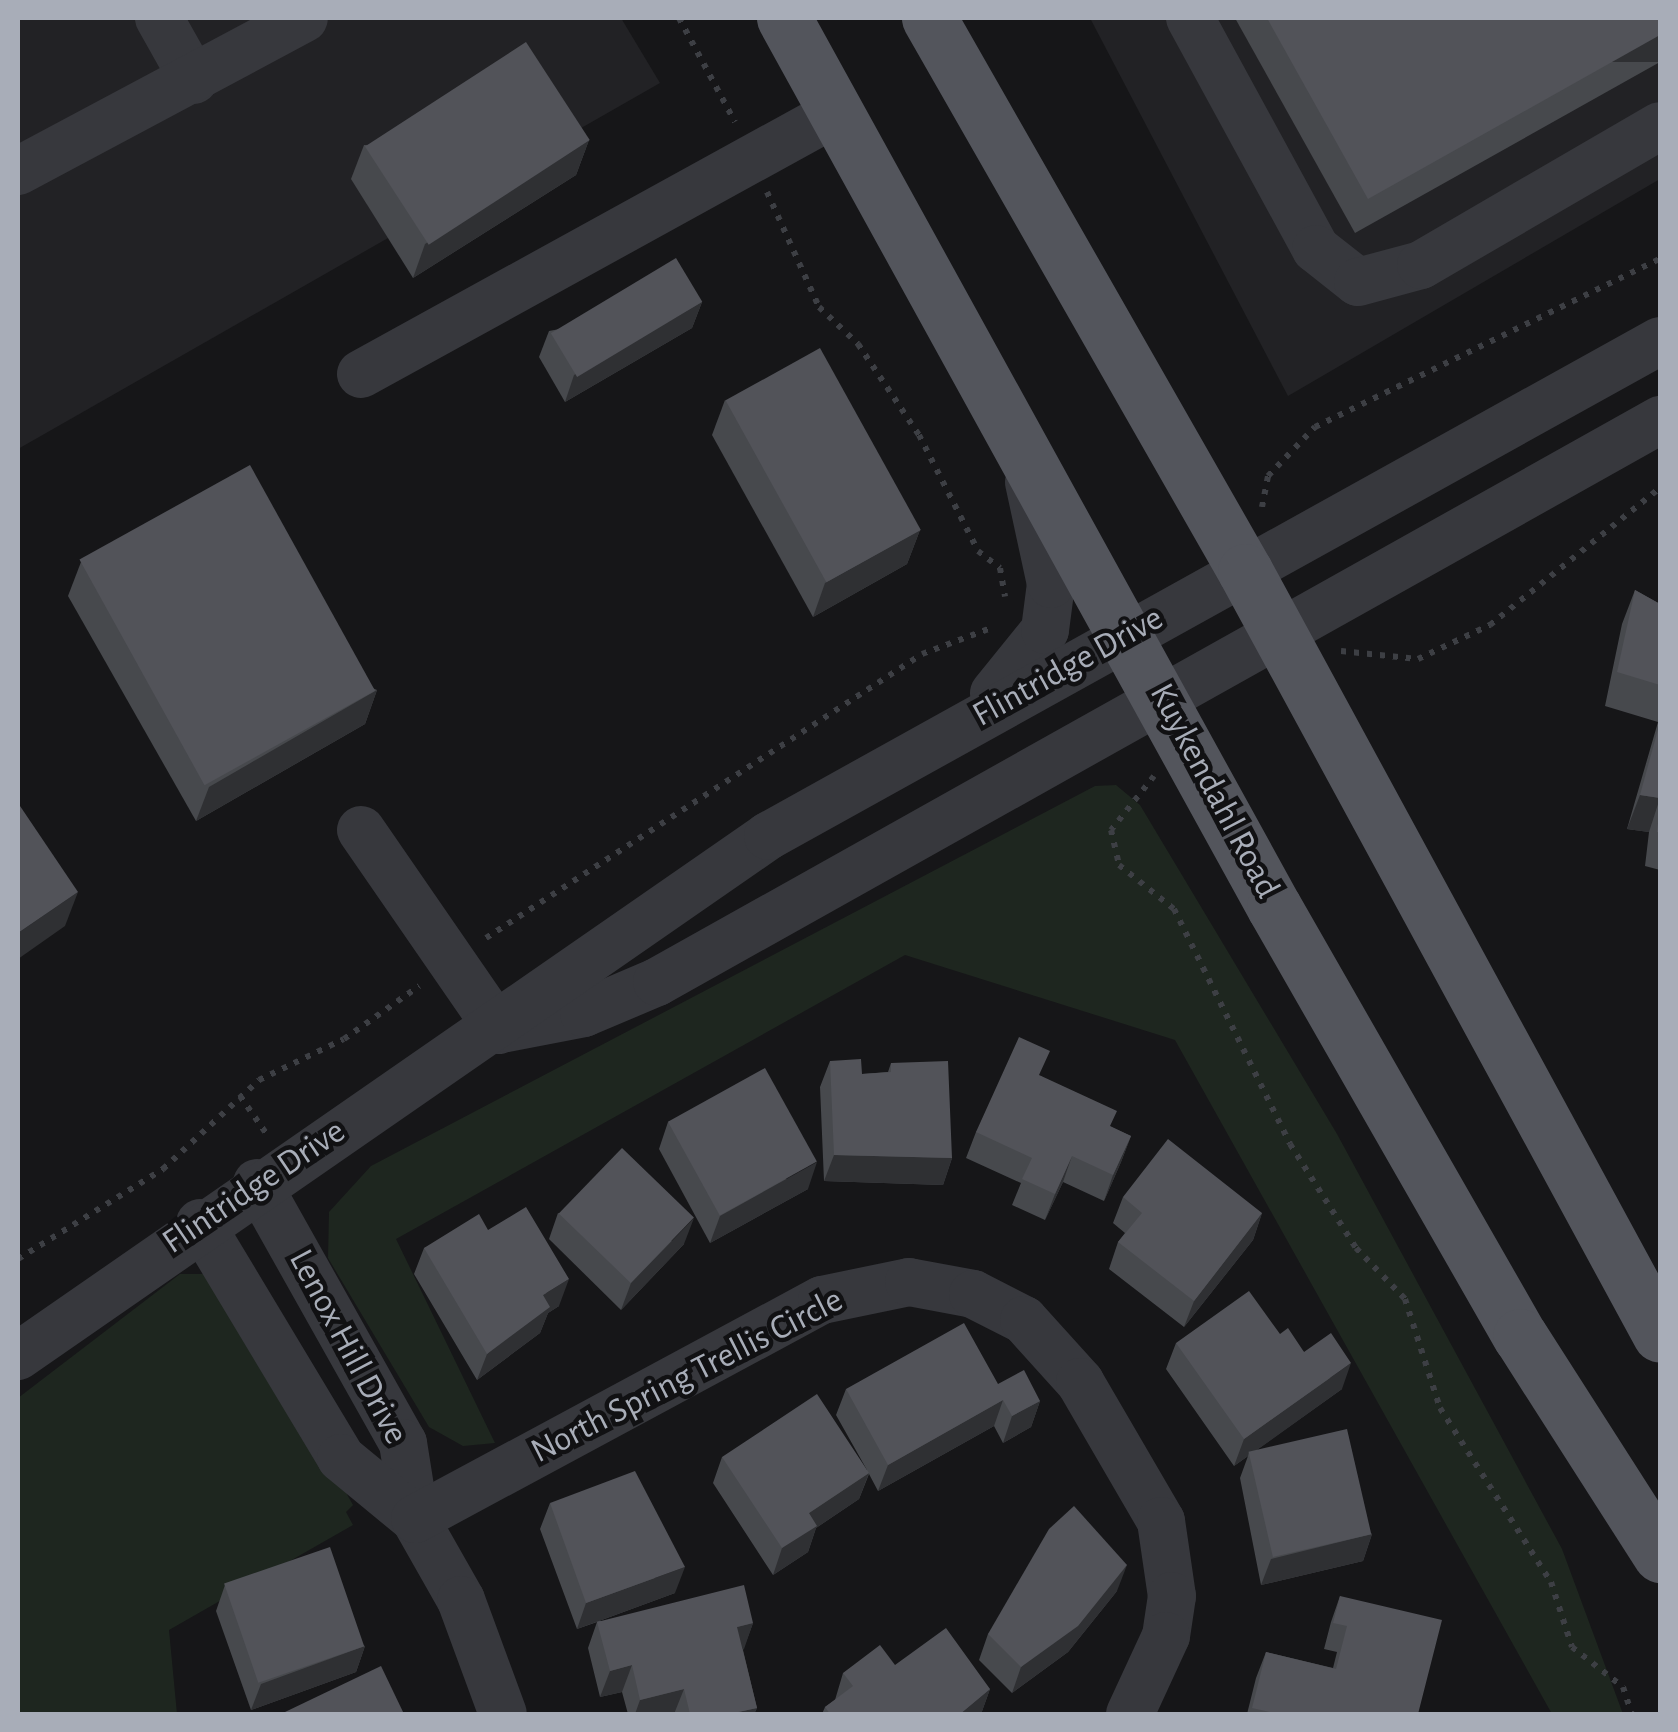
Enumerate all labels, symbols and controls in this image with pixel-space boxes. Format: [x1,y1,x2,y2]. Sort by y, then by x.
street label: Flintridge Drive [965,597,1171,737]
street label: Kuykendahl Road [1140,676,1288,906]
street label: Flintridge Drive [155,1111,353,1263]
street label: Lenox Hill Drive [279,1243,417,1451]
street label: North Spring Trellis Circle [524,1279,850,1473]

